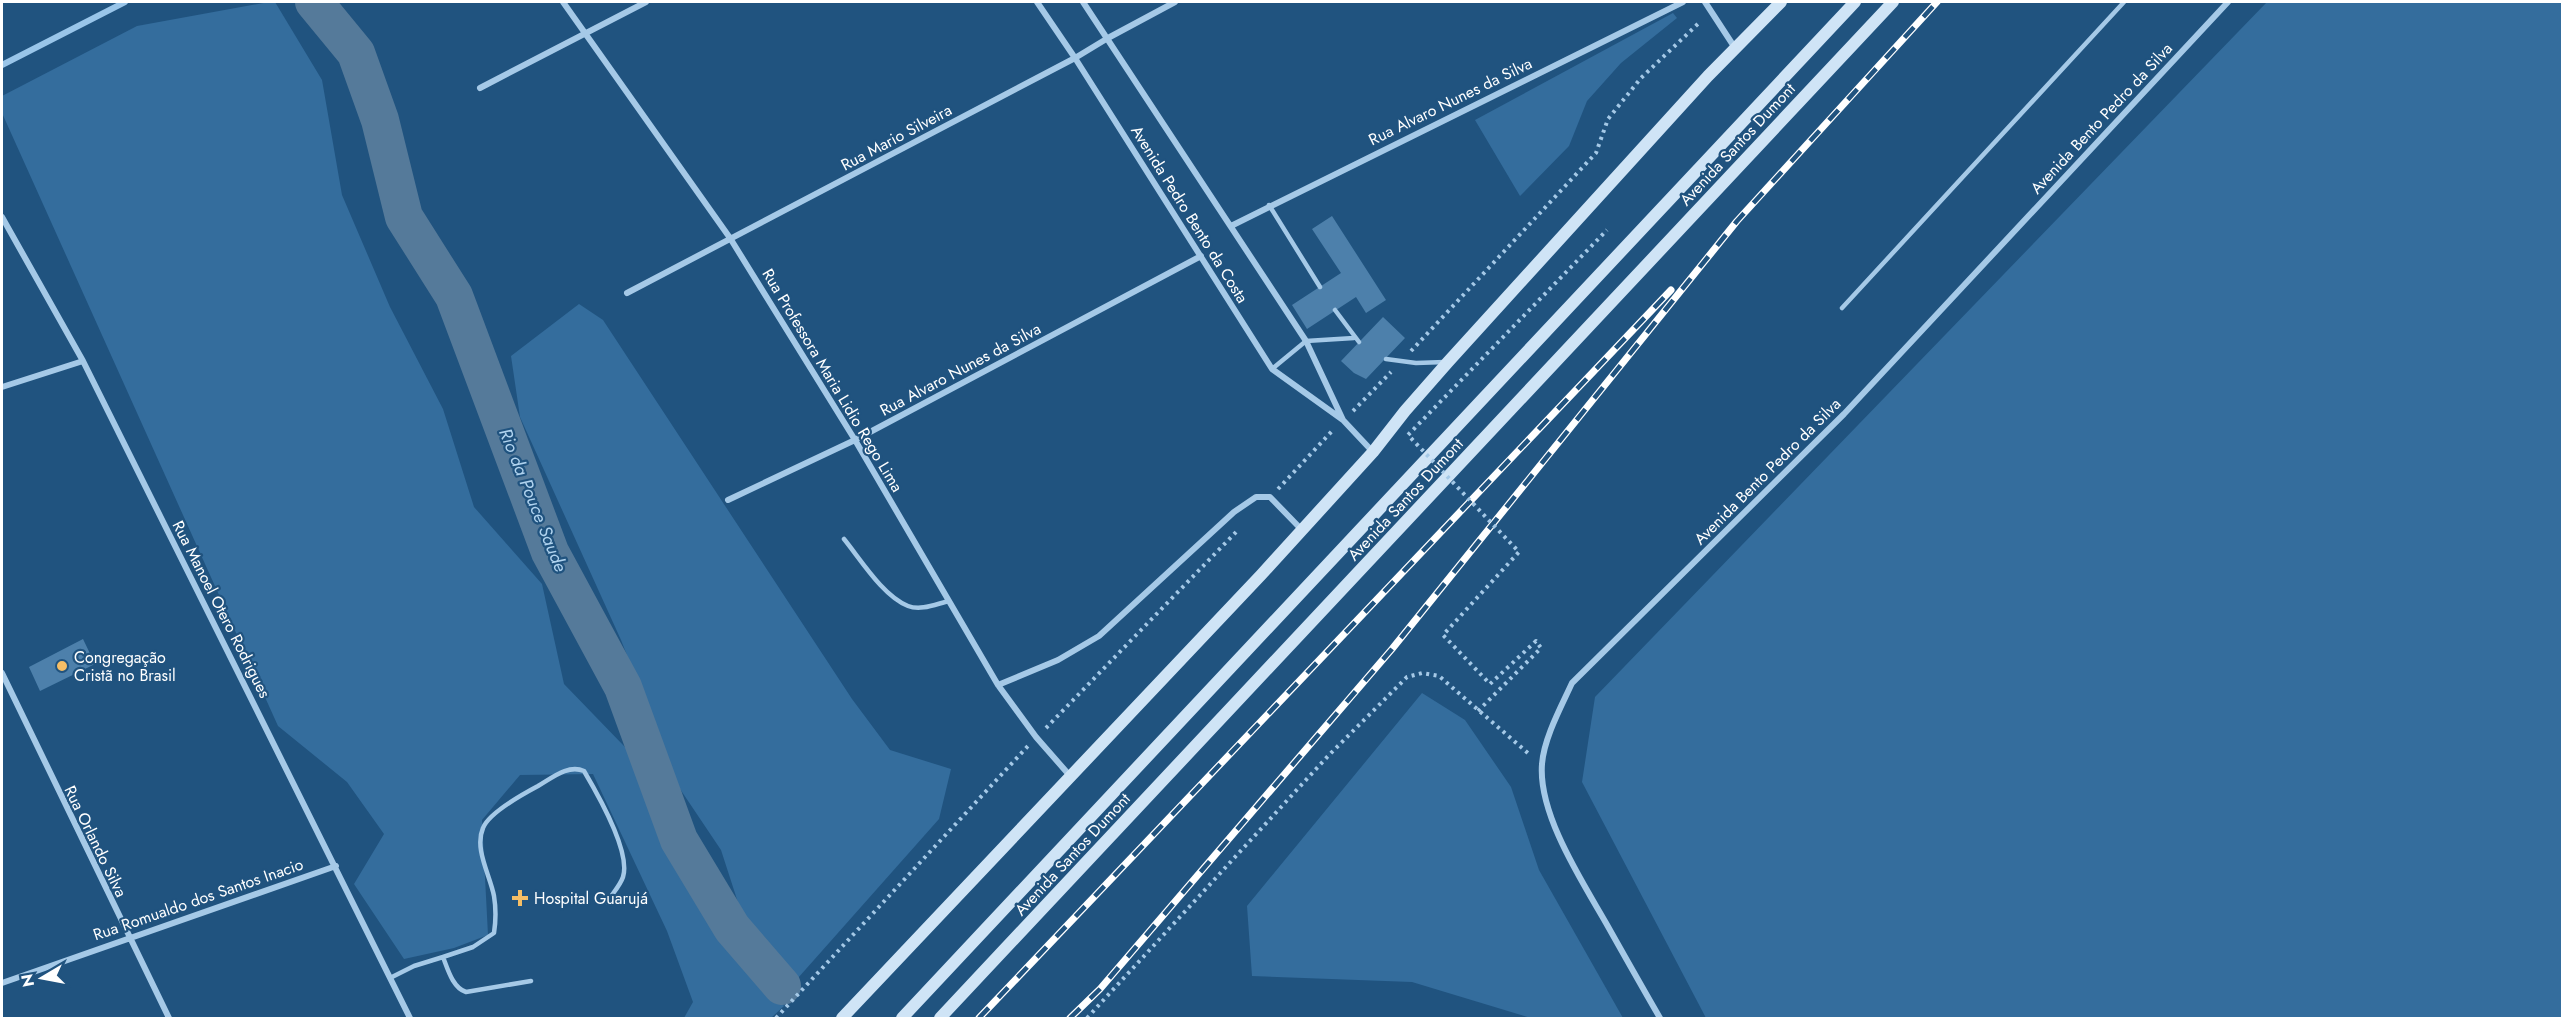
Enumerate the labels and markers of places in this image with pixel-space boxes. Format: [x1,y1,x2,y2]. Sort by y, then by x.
place label: Congregação Cristã no Brasil [74,646,176,687]
marker: Congregação Cristã no Brasil [55,659,69,673]
place label: Hospital Guarujá [534,887,648,910]
marker: Hospital Guarujá [511,889,529,907]

